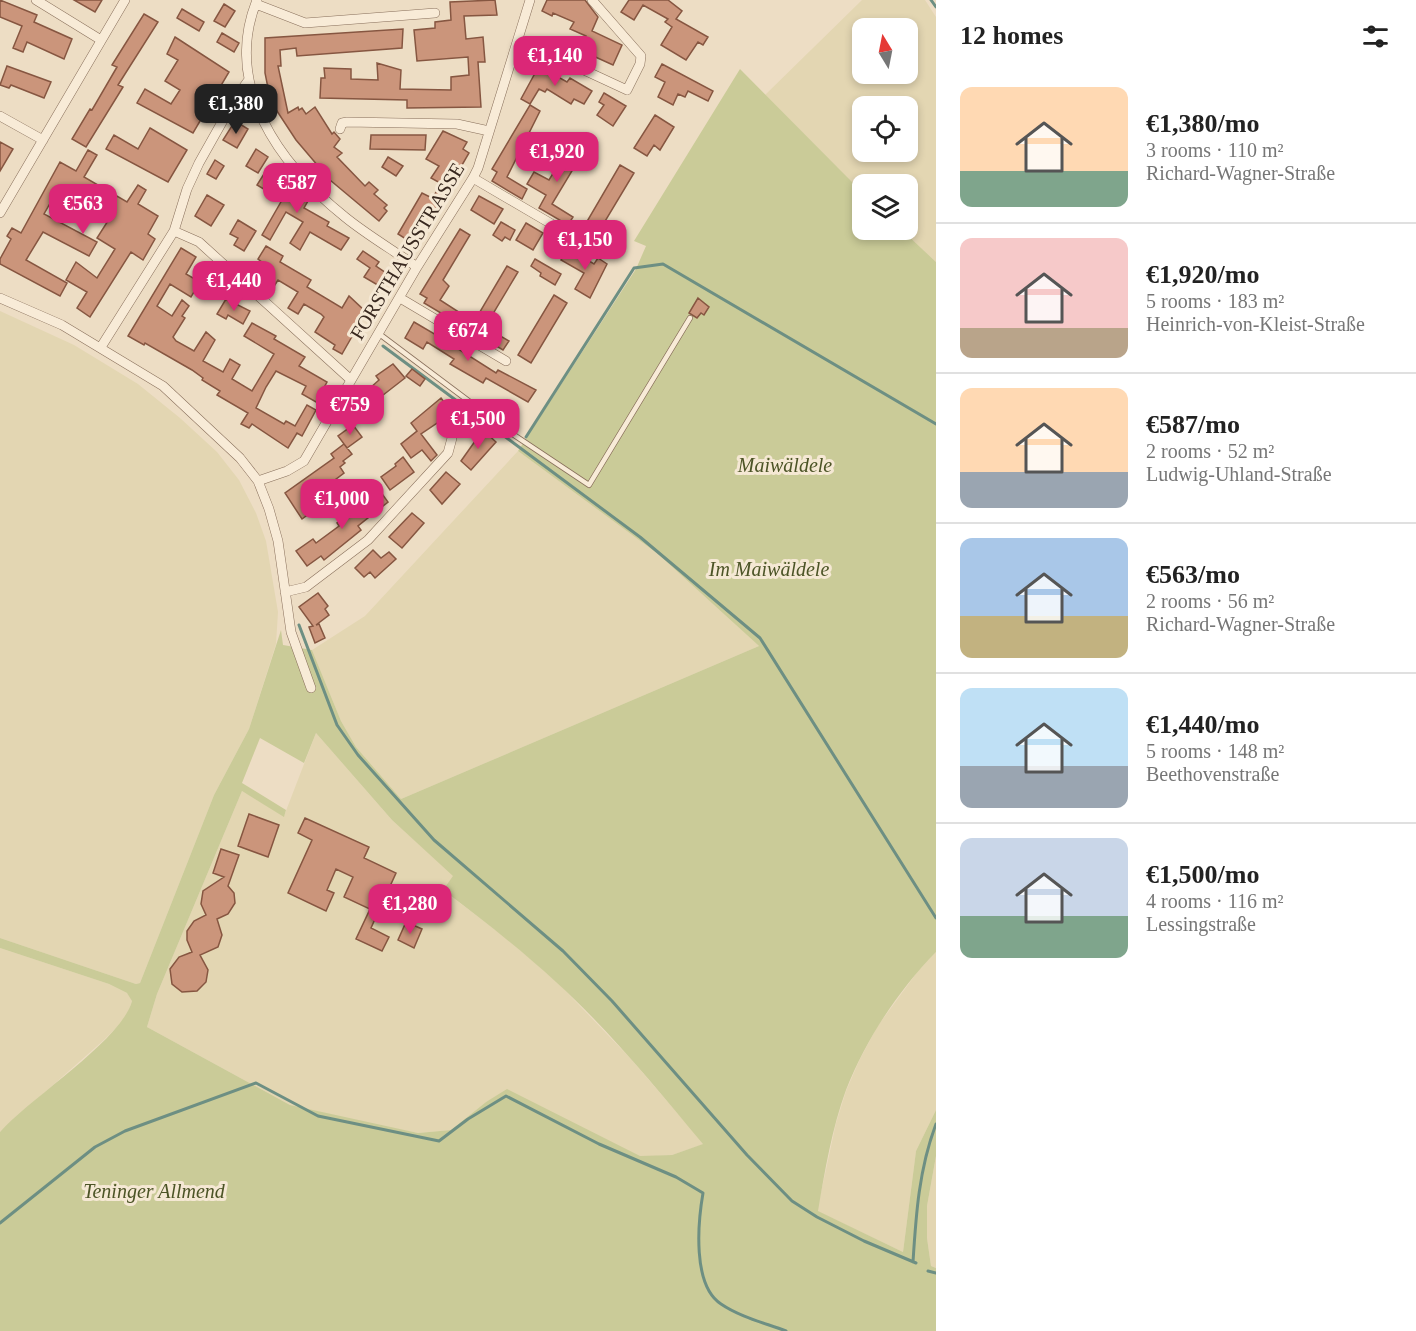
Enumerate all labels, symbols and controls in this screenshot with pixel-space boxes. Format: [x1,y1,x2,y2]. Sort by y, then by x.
north arrow [852,18,918,84]
map controls [852,18,918,240]
icon: filters [1359,20,1392,53]
text: 12 homes [960,21,1063,50]
pin: €1,140 [506,36,604,87]
text: €1,140 [528,44,583,66]
pin: €1,380 [187,84,285,135]
text: €1,380 [209,92,264,114]
button: locate [852,96,918,162]
text: €1,380/mo [1146,109,1259,138]
icon: home [1008,111,1080,183]
pin: €1,920 [508,132,606,183]
text: 3 rooms · 110 m² [1146,139,1283,161]
text: €1,920 [530,140,585,162]
street label: FORSTHAUSSTRASSE [345,159,469,343]
text: Richard-Wagner-Straße [1146,162,1335,184]
pin: €587 [261,163,333,214]
text: €587 [277,171,317,193]
button: layers [852,174,918,240]
pin: €563 [47,184,119,235]
text: €563 [63,192,103,214]
pin: €1,150 [536,220,634,271]
text: €1,150 [558,228,613,250]
text: €1,920/mo [1146,260,1259,289]
pin: €1,440 [185,261,283,312]
icon: home [1008,262,1080,334]
text: €1,440 [207,269,262,291]
text: 5 rooms · 183 m² [1146,290,1284,312]
pin: €674 [432,311,504,362]
text: Heinrich-von-Kleist-Straße [1146,313,1365,335]
text: €674 [448,319,488,341]
pin: €759 [314,385,386,436]
text: €759 [330,393,370,415]
pin: €1,500 [429,399,527,450]
text: €1,500 [451,407,506,429]
text: €587/mo [1146,410,1240,439]
icon: home [1008,412,1080,484]
text: 2 rooms · 52 m² [1146,440,1274,462]
park label: Maiwäldele [737,454,832,476]
text: Ludwig-Uhland-Straße [1146,463,1332,485]
pin: €1,000 [293,479,391,530]
text: €1,000 [315,487,370,509]
park label: Im Maiwäldele [708,558,829,580]
text: €563/mo [1146,560,1240,589]
icon: home [1008,562,1080,634]
text: 2 rooms · 56 m² [1146,590,1274,612]
text: Richard-Wagner-Straße [1146,613,1335,635]
text: €1,440/mo [1146,710,1259,739]
icon: home [1008,712,1080,784]
text: 5 rooms · 148 m² [1146,740,1284,762]
text: Beethovenstraße [1146,763,1279,785]
text: €1,500/mo [1146,860,1259,889]
icon: home [1008,862,1080,934]
pin: €1,280 [361,884,459,935]
text: 4 rooms · 116 m² [1146,890,1283,912]
text: €1,280 [383,892,438,914]
text: Lessingstraße [1146,913,1256,935]
park label: Teninger Allmend [83,1180,226,1203]

